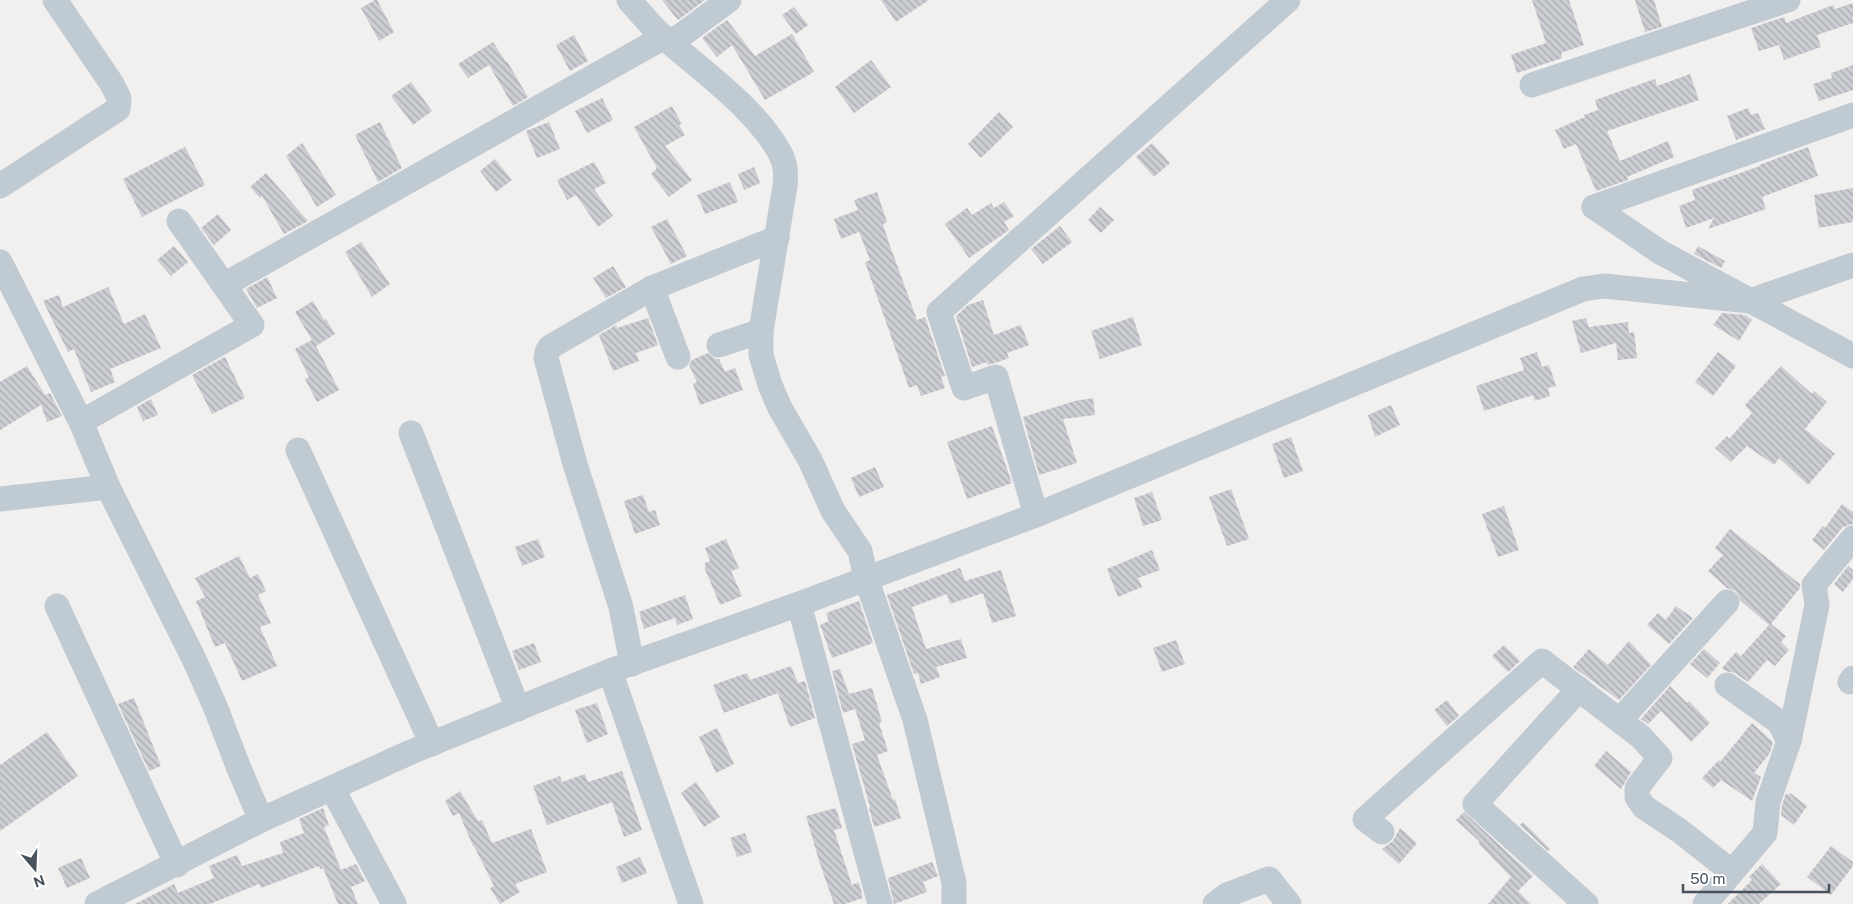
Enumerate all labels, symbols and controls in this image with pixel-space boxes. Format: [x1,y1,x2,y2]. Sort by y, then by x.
north arrow [10,844,60,894]
scale bar [1683,862,1829,894]
text: 50 m [1690,870,1725,887]
text: N [31,872,47,891]

